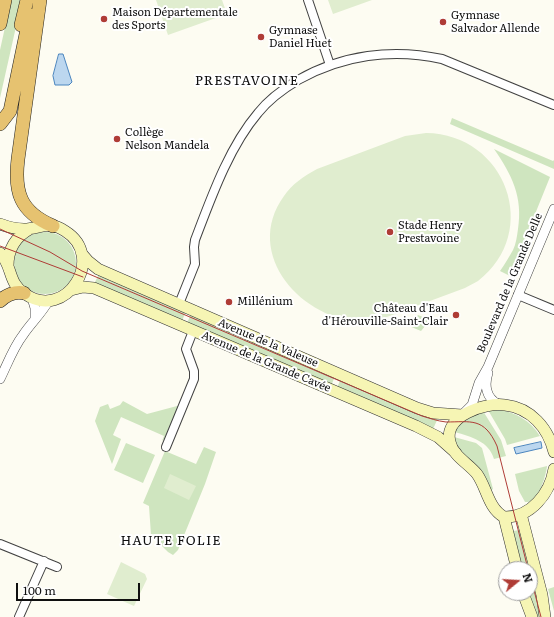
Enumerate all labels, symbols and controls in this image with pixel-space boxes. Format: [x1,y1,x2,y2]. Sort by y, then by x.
place label: Maison Départementale des Sports [112,6,238,32]
place label: Gymnase Salvador Allende [451,9,540,35]
marker: Maison Départementale des Sports [99,14,109,24]
marker: Gymnase Salvador Allende [438,17,448,27]
place label: Gymnase Daniel Huet [269,24,332,50]
marker: Gymnase Daniel Huet [256,32,266,42]
district label: PRESTAVOINE [195,73,299,89]
place label: Collège Nelson Mandela [125,126,209,152]
marker: Collège Nelson Mandela [112,134,122,144]
street label: Boulevard de la Grande Delle [475,211,545,355]
place label: Stade Henry Prestavoine [398,219,463,245]
marker: Stade Henry Prestavoine [385,227,395,237]
place label: Millénium [237,295,293,309]
marker: Millénium [224,297,234,307]
place label: Château d'Eau d'Hérouville-Saint-Clair [322,302,448,328]
marker: Château d'Eau d'Hérouville-Saint-Clair [451,310,461,320]
street label: Avenue de la Valeuse [216,316,320,370]
street label: Avenue de la Grande Cavée [199,329,333,395]
district label: HAUTE FOLIE [120,533,222,549]
north arrow [498,561,538,601]
text: N [519,571,537,584]
scale bar [18,575,142,601]
text: 100 m [23,581,56,599]

